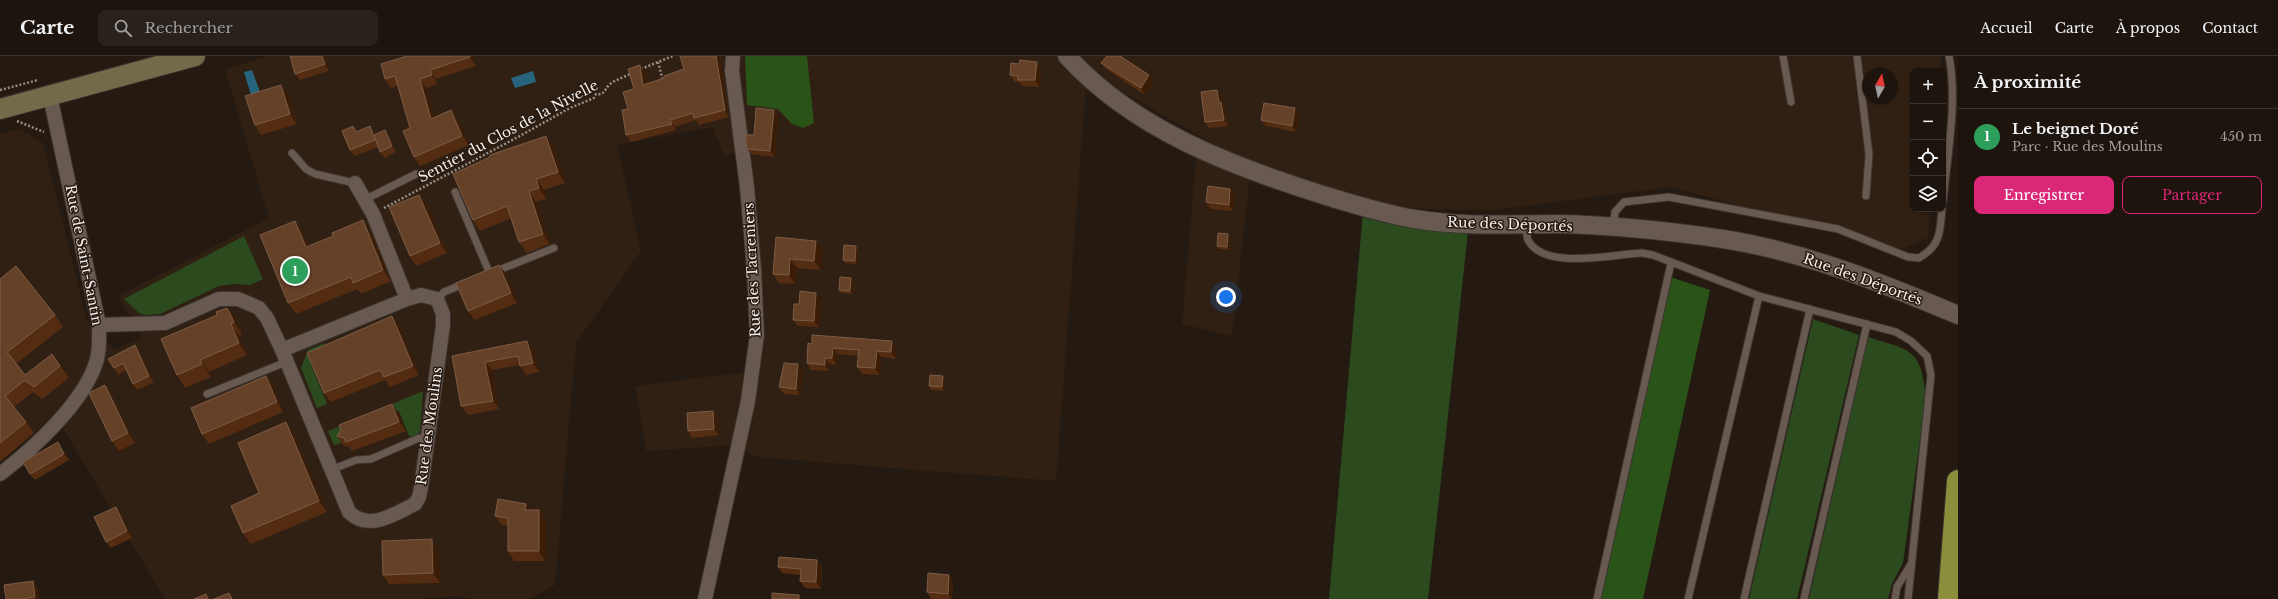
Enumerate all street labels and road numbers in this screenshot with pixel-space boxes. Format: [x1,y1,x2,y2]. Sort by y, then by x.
street label: Sentier du Clos de la Nivelle [415,76,601,186]
street label: Rue de Saint-Santin [62,183,107,327]
street label: Rue des Tacreniers [739,202,765,338]
street label: Rue des Déportés [1447,213,1573,235]
street label: Rue des Déportés [1801,249,1925,309]
street label: Rue des Moulins [412,366,446,486]

